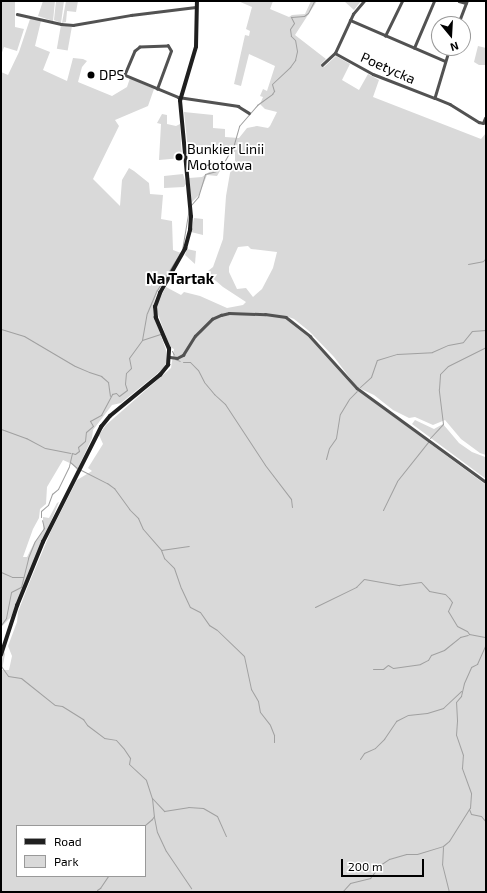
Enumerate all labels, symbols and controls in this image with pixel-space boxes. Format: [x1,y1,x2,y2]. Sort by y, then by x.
north arrow [431,16,471,56]
text: N [449,40,460,54]
street label: Poetycka [358,49,418,87]
place label: DPS [99,67,124,83]
marker: DPS [86,70,96,80]
place label: Bunkier Linii Mołotowa [187,141,264,174]
marker: Bunkier Linii Mołotowa [174,152,184,162]
district label: Na Tartak [146,270,214,288]
legend [16,825,146,877]
text: Road [54,834,82,848]
scale bar [343,851,426,877]
text: Park [54,854,79,868]
text: 200 m [348,859,382,873]

